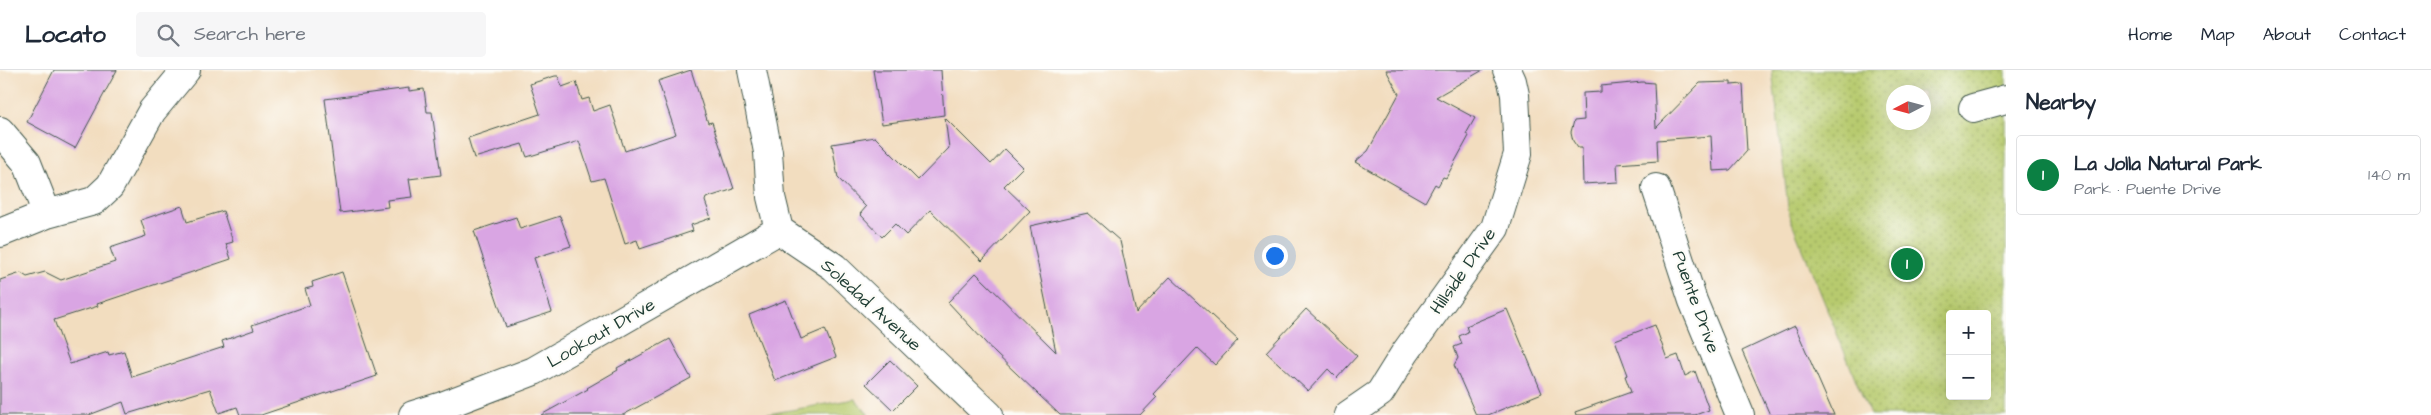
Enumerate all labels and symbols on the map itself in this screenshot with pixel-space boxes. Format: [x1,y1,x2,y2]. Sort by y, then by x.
north arrow [1886,85,1931,130]
street label: Hillside Drive [1424,222,1502,319]
your location [1262,243,1288,269]
pin: 1 [1891,245,1923,283]
street label: Puente Drive [1666,247,1726,357]
street label: Soledad Avenue [815,253,927,357]
street label: Lookout Drive [542,292,660,374]

